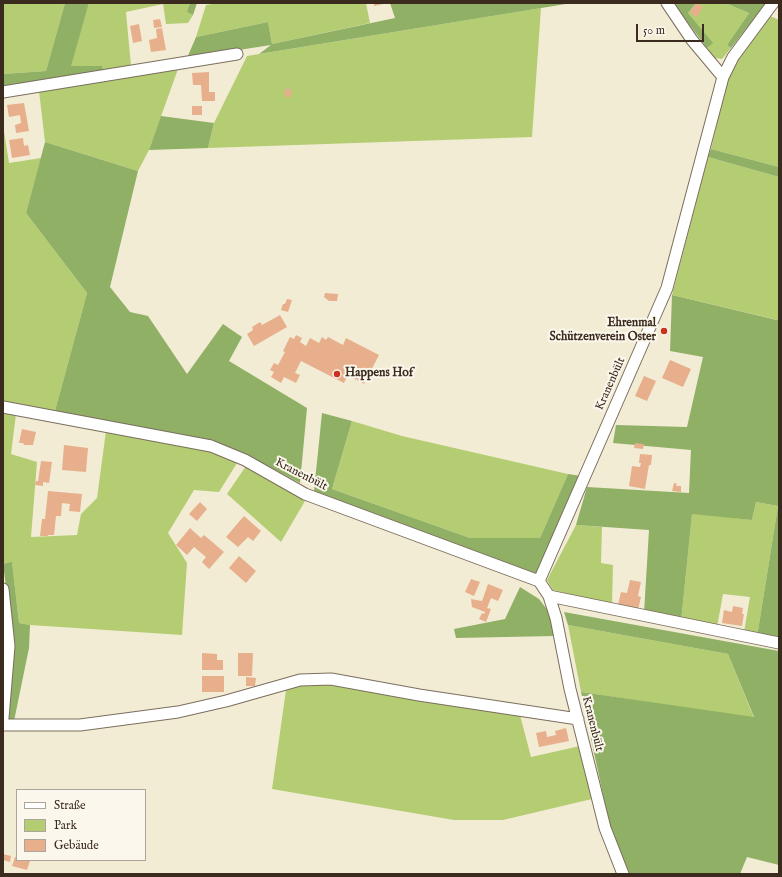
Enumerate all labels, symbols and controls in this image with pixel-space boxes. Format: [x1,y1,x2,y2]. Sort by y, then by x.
scale bar [638,16,706,42]
text: 50 m [643,23,665,38]
place label: Ehrenmal Schützenverein Oster [550,317,656,345]
marker: Ehrenmal Schützenverein Oster [659,326,669,336]
street label: Kranenbült [593,355,629,413]
place label: Happens Hof [345,367,413,381]
marker: Happens Hof [332,369,342,379]
street label: Kranenbült [273,456,329,494]
street label: Kranenbült [578,695,606,753]
legend [16,789,146,861]
text: Straße [54,798,86,813]
text: Park [54,818,77,833]
text: Gebäude [54,838,99,853]

